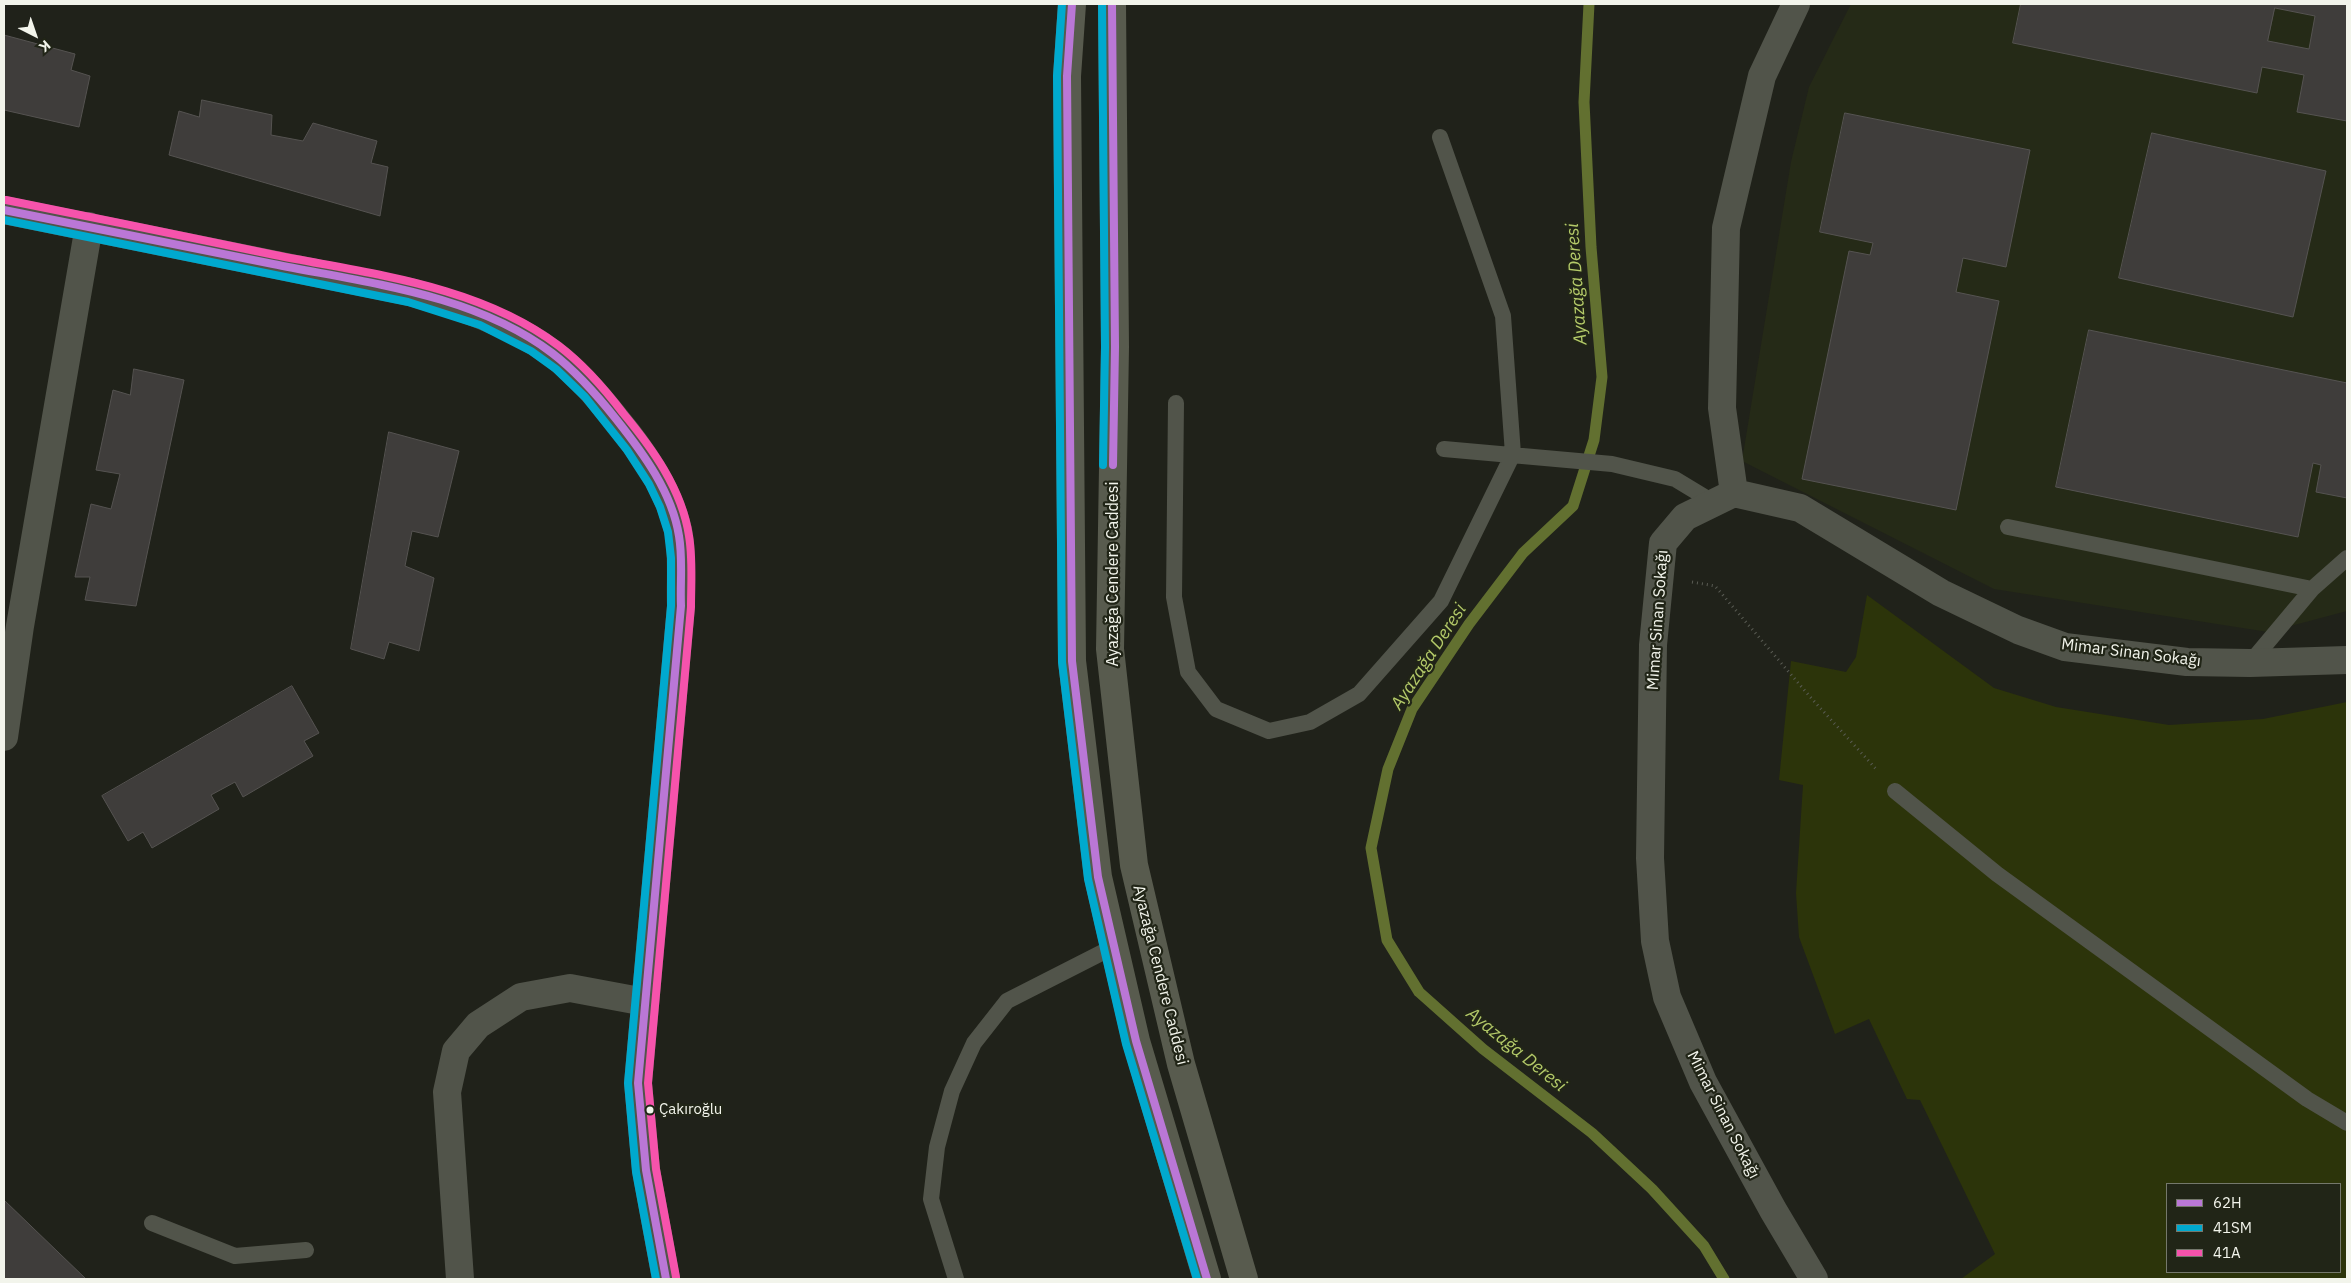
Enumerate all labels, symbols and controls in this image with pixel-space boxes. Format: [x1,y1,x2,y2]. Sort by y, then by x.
north arrow [10,10,60,60]
text: K [35,36,54,56]
water label: Ayazağa Deresi [1562,222,1592,346]
street label: Ayazağa Cendere Caddesi [1103,482,1123,666]
street label: Mimar Sinan Sokağı [1644,549,1672,691]
water label: Ayazağa Deresi [1387,600,1471,714]
street label: Mimar Sinan Sokağı [2060,635,2202,671]
street label: Ayazağa Cendere Caddesi [1128,883,1192,1067]
water label: Ayazağa Deresi [1462,1003,1570,1097]
street label: Mimar Sinan Sokağı [1683,1048,1763,1182]
place label: Çakıroğlu [659,1101,722,1119]
marker: Çakıroğlu [645,1105,655,1115]
legend [2166,1183,2341,1273]
text: 62H [2213,1193,2242,1212]
text: 41SM [2213,1218,2252,1237]
text: 41A [2213,1243,2241,1262]

